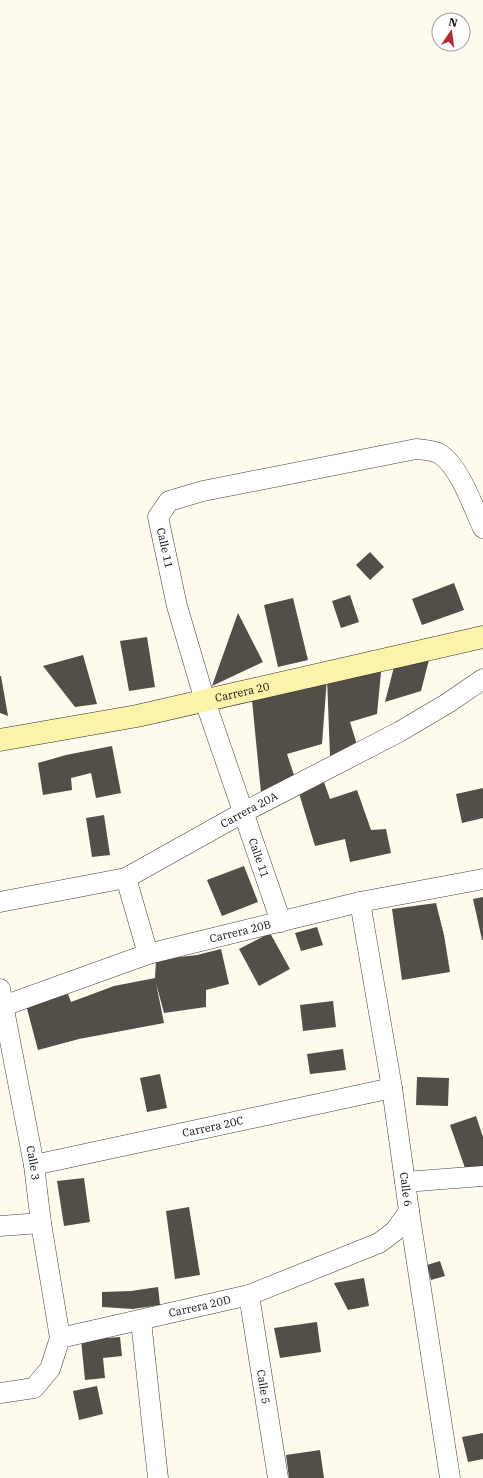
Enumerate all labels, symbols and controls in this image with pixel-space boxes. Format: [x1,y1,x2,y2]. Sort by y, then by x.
north arrow [431,12,471,52]
text: N [447,14,459,30]
street label: Calle 11 [154,526,176,570]
street label: Carrera 20 [214,679,271,705]
street label: Carrera 20A [218,789,280,831]
street label: Calle 11 [246,836,272,880]
street label: Carrera 20B [208,917,272,946]
street label: Carrera 20C [181,1113,245,1140]
street label: Calle 3 [23,1144,43,1181]
street label: Calle 6 [397,1171,415,1207]
street label: Carrera 20D [167,1292,232,1320]
street label: Calle 5 [254,1369,273,1405]

